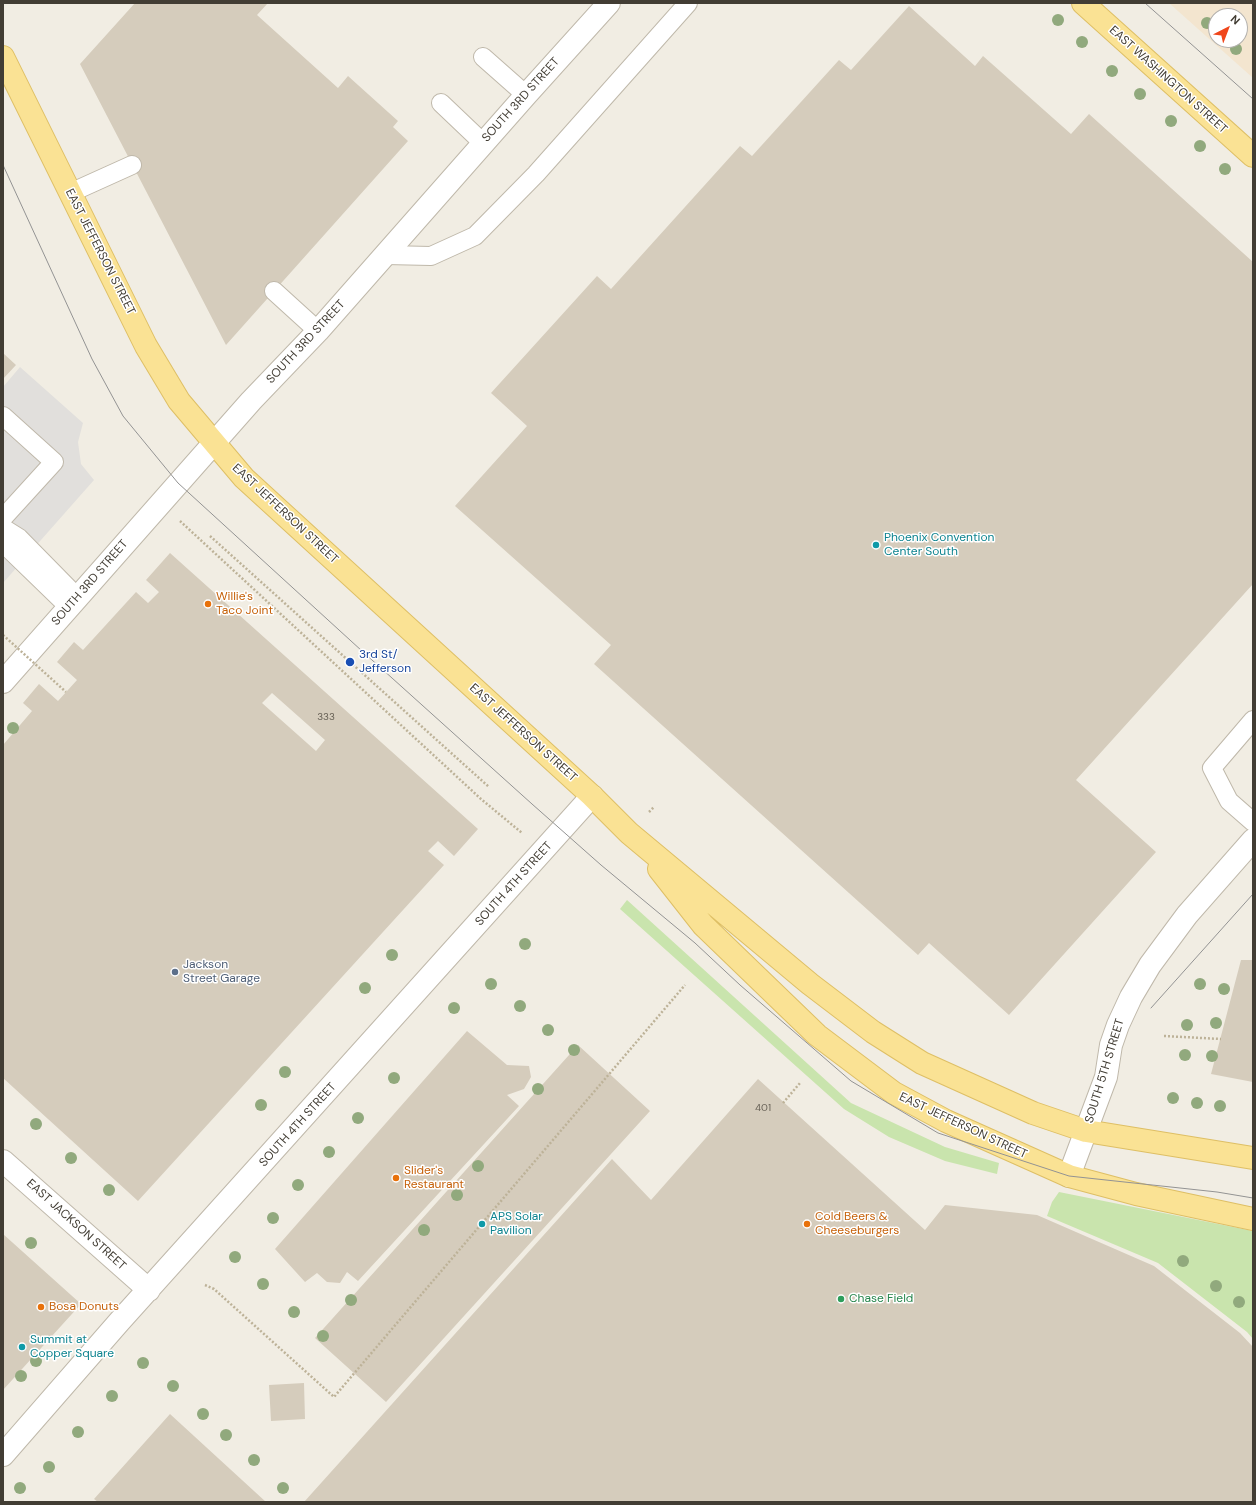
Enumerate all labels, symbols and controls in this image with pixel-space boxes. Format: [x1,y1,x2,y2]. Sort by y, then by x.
north arrow [1208,8,1248,48]
text: N [1228,12,1243,28]
street label: EAST WASHINGTON STREET [1106,23,1230,137]
street label: SOUTH 3RD STREET [479,55,563,145]
street label: EAST JEFFERSON STREET [62,187,138,317]
street label: SOUTH 3RD STREET [264,297,348,387]
street label: EAST JEFFERSON STREET [229,461,341,567]
place label: Phoenix Convention Center South [884,531,995,559]
street label: SOUTH 3RD STREET [49,537,131,629]
marker: Phoenix Convention Center South [871,540,881,550]
place label: Willie's Taco Joint [216,590,273,618]
marker: Willie's Taco Joint [203,599,213,609]
place label: 3rd St/ Jefferson [359,648,411,676]
marker: 3rd St/ Jefferson [344,656,356,668]
street label: EAST JEFFERSON STREET [466,681,580,785]
house number: 333 [317,711,335,723]
street label: SOUTH 4TH STREET [473,839,555,929]
place label: Jackson Street Garage [183,958,260,986]
marker: Jackson Street Garage [170,967,180,977]
street label: SOUTH 5TH STREET [1082,1017,1128,1125]
street label: SOUTH 4TH STREET [257,1080,339,1170]
street label: EAST JEFFERSON STREET [897,1090,1029,1162]
house number: 401 [755,1102,771,1114]
place label: Slider's Restaurant [404,1164,464,1192]
marker: Slider's Restaurant [391,1173,401,1183]
street label: EAST JACKSON STREET [23,1177,129,1273]
place label: APS Solar Pavilion [490,1210,543,1238]
place label: Cold Beers & Cheeseburgers [815,1210,899,1238]
marker: APS Solar Pavilion [477,1219,487,1229]
marker: Cold Beers & Cheeseburgers [802,1219,812,1229]
place label: Chase Field [849,1292,913,1306]
marker: Chase Field [836,1294,846,1304]
place label: Bosa Donuts [49,1300,119,1314]
marker: Bosa Donuts [36,1302,46,1312]
place label: Summit at Copper Square [30,1333,114,1361]
marker: Summit at Copper Square [17,1342,27,1352]

